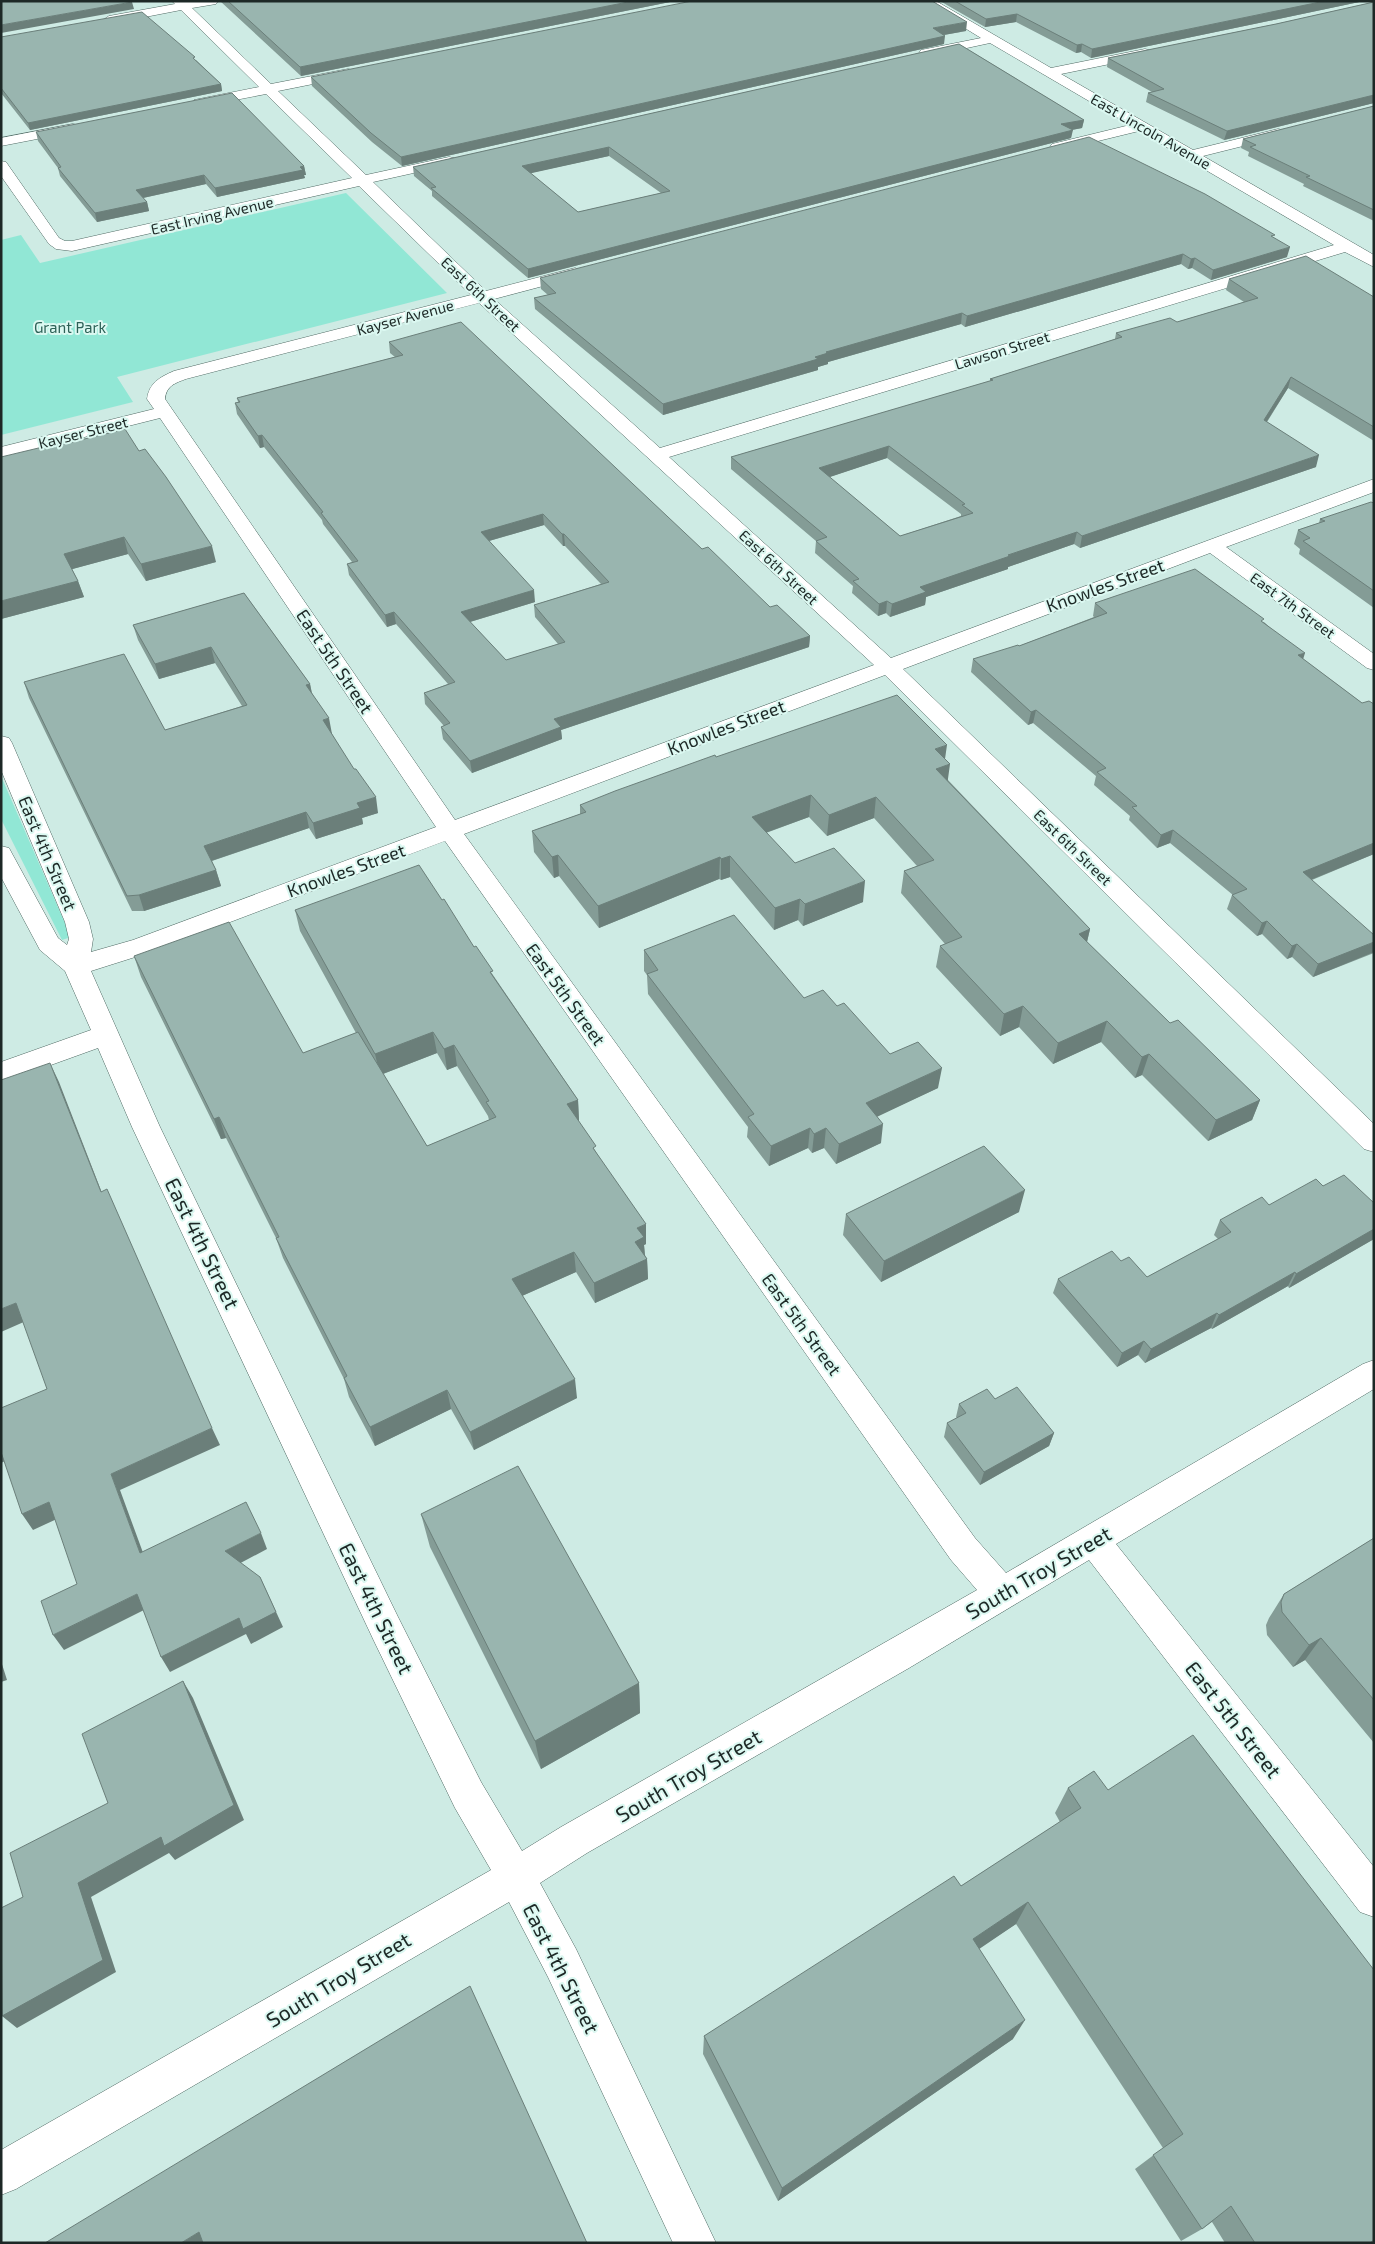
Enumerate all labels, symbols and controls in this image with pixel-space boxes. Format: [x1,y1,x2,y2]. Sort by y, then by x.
street label: East Lincoln Avenue [1088,89,1214,173]
street label: East Irving Avenue [149,192,275,238]
street label: East 6th Street [438,253,524,335]
street label: Kayser Avenue [355,295,455,339]
park label: Grant Park [34,318,106,336]
street label: Lawson Street [952,327,1052,373]
street label: Kayser Street [36,412,130,452]
street label: East 6th Street [736,526,822,608]
street label: Knowles Street [1043,553,1167,617]
street label: East 7th Street [1247,568,1339,642]
street label: East 5th Street [292,605,378,717]
street label: Knowles Street [664,694,788,760]
street label: East 4th Street [14,792,82,914]
street label: East 6th Street [1030,805,1116,889]
street label: Knowles Street [284,838,408,902]
street label: East 5th Street [522,939,611,1050]
street label: East 4th Street [160,1173,246,1313]
street label: East 5th Street [758,1269,847,1380]
street label: South Troy Street [961,1520,1115,1624]
street label: East 4th Street [334,1538,420,1678]
street label: East 5th Street [1181,1656,1287,1782]
street label: South Troy Street [611,1723,765,1827]
street label: East 4th Street [518,1899,606,2037]
street label: South Troy Street [261,1926,415,2032]

